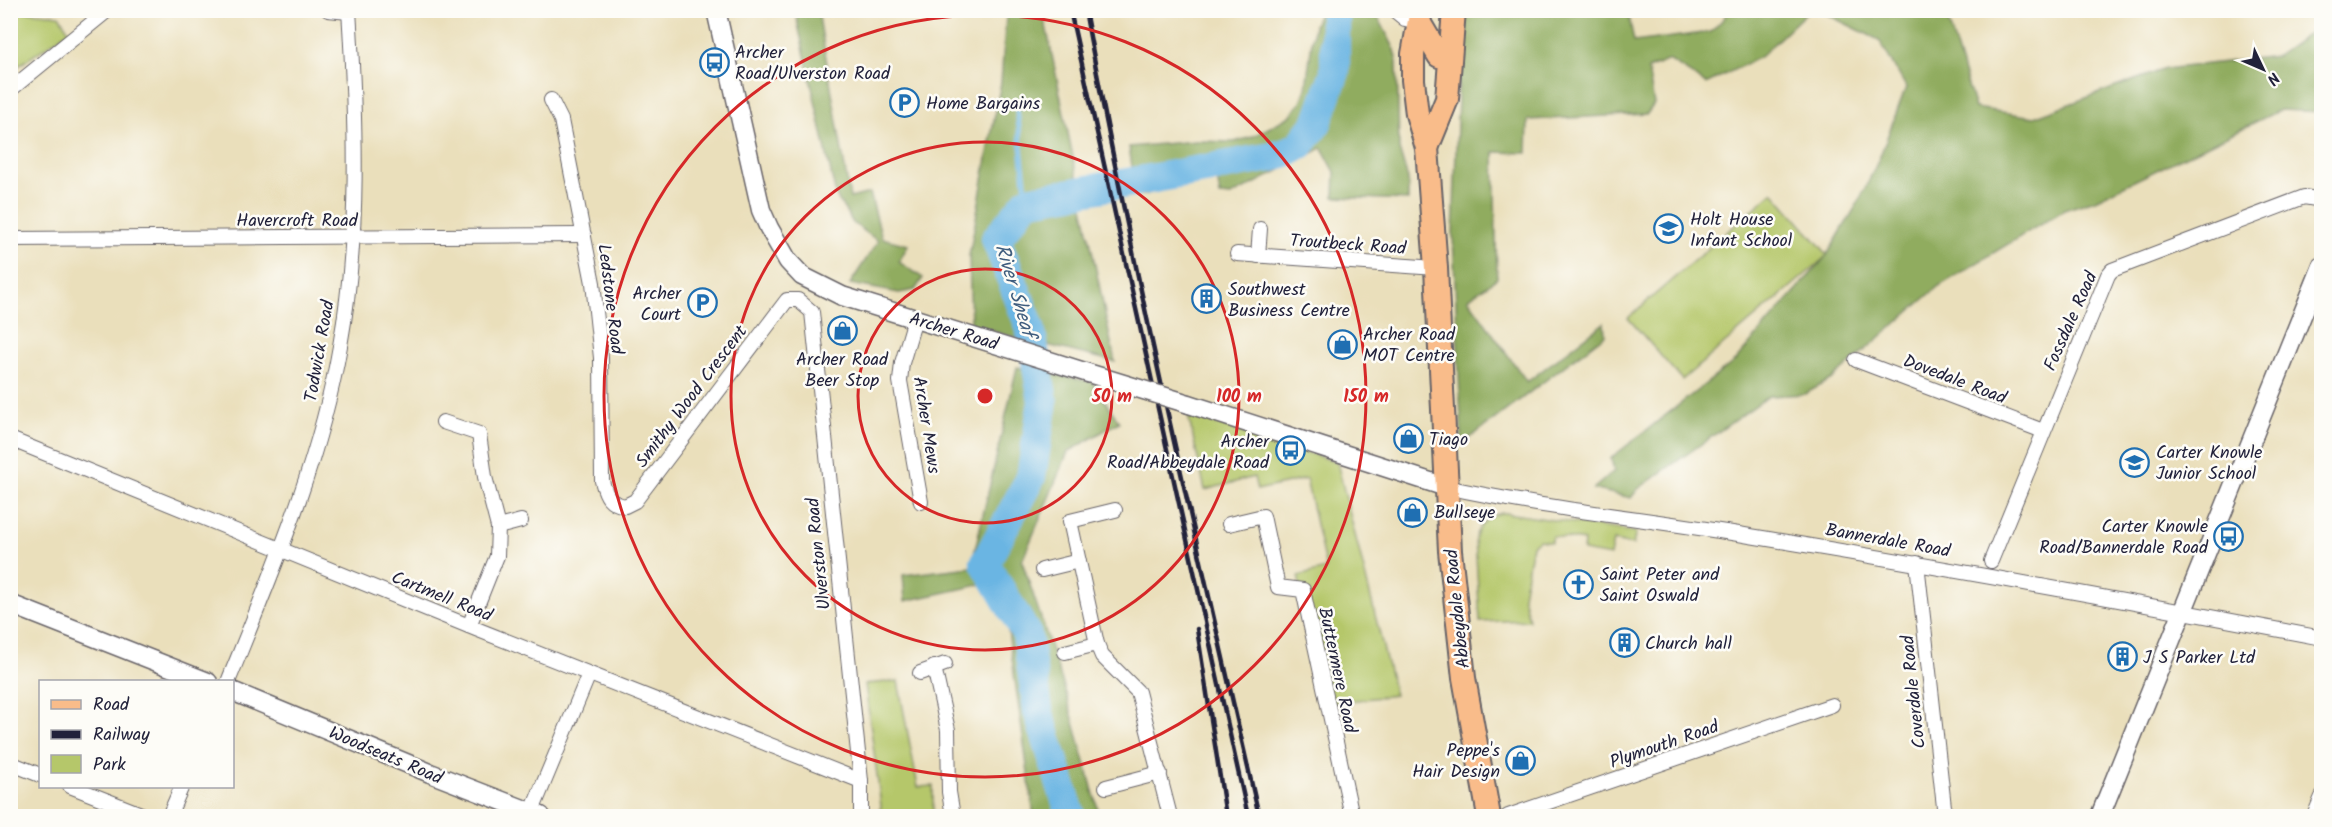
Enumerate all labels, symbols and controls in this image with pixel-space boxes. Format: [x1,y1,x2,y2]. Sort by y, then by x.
place label: Archer Road/Ulverston Road [735,39,891,89]
north arrow [2233,39,2293,99]
bus stop icon: Archer Road/Ulverston Road [698,46,730,78]
text: N [2260,66,2285,91]
parking icon: Home Bargains [889,87,921,119]
place label: Home Bargains [926,90,1041,119]
place label: Holt House Infant School [1690,206,1793,256]
street label: Havercroft Road [236,207,359,236]
school or university icon: Holt House Infant School [1653,213,1685,245]
street label: Troutbeck Road [1289,227,1408,264]
water label: River Sheaf [985,240,1045,346]
street label: Ledstone Road [588,242,631,357]
street label: Fossdale Road [2037,266,2107,376]
place label: Southwest Business Centre [1228,276,1350,326]
place label: Archer Court [632,280,682,330]
building icon: Southwest Business Centre [1191,283,1223,315]
parking icon: Archer Court [686,287,718,319]
street label: Todwick Road [297,297,344,404]
street label: Archer Road [905,305,1003,360]
shop icon: Archer Road Beer Stop [826,314,858,346]
street label: Smithy Wood Crescent [629,319,756,474]
place label: Archer Road MOT Centre [1363,321,1456,371]
shop icon: Archer Road MOT Centre [1326,328,1358,360]
place label: Archer Road Beer Stop [796,346,889,396]
street label: Dovedale Road [1899,347,2011,414]
street label: Archer Mews [904,375,948,476]
text: 50 m [1091,383,1132,412]
text: 100 m [1216,383,1262,412]
text: 150 m [1343,383,1389,412]
centre of rings [975,386,995,406]
shop icon: Tiago [1392,423,1424,455]
place label: Tiago [1429,426,1468,455]
place label: Archer Road/Abbeydale Road [1107,428,1270,478]
bus stop icon: Archer Road/Abbeydale Road [1274,435,1306,467]
place label: Carter Knowle Junior School [2156,439,2262,489]
school or university icon: Carter Knowle Junior School [2119,446,2151,478]
street label: Ulverston Road [799,495,840,611]
shop icon: Bullseye [1397,496,1429,528]
place label: Bullseye [1434,499,1495,528]
place label: Carter Knowle Road/Bannerdale Road [2039,513,2209,563]
street label: Bannerdale Road [1823,516,1953,567]
bus stop icon: Carter Knowle Road/Bannerdale Road [2213,520,2245,552]
street label: Abbeydale Road [1438,547,1479,670]
place label: Saint Peter and Saint Oswald [1600,561,1720,611]
street label: Cartmell Road [387,564,497,631]
church icon: Saint Peter and Saint Oswald [1563,568,1595,600]
street label: Buttermere Road [1309,605,1364,737]
building icon: Church hall [1608,627,1640,659]
place label: Church hall [1645,630,1732,659]
street label: Coverdale Road [1894,633,1935,750]
building icon: J S Parker Ltd [2106,641,2138,673]
place label: J S Parker Ltd [2143,644,2256,673]
legend [39,680,234,788]
text: Road [93,691,130,720]
street label: Plymouth Road [1606,713,1724,778]
street label: Woodseats Road [324,719,448,794]
text: Railway [93,721,150,750]
place label: Peppe's Hair Design [1412,737,1500,787]
shop icon: Peppe's Hair Design [1505,744,1537,776]
text: Park [93,751,126,780]

